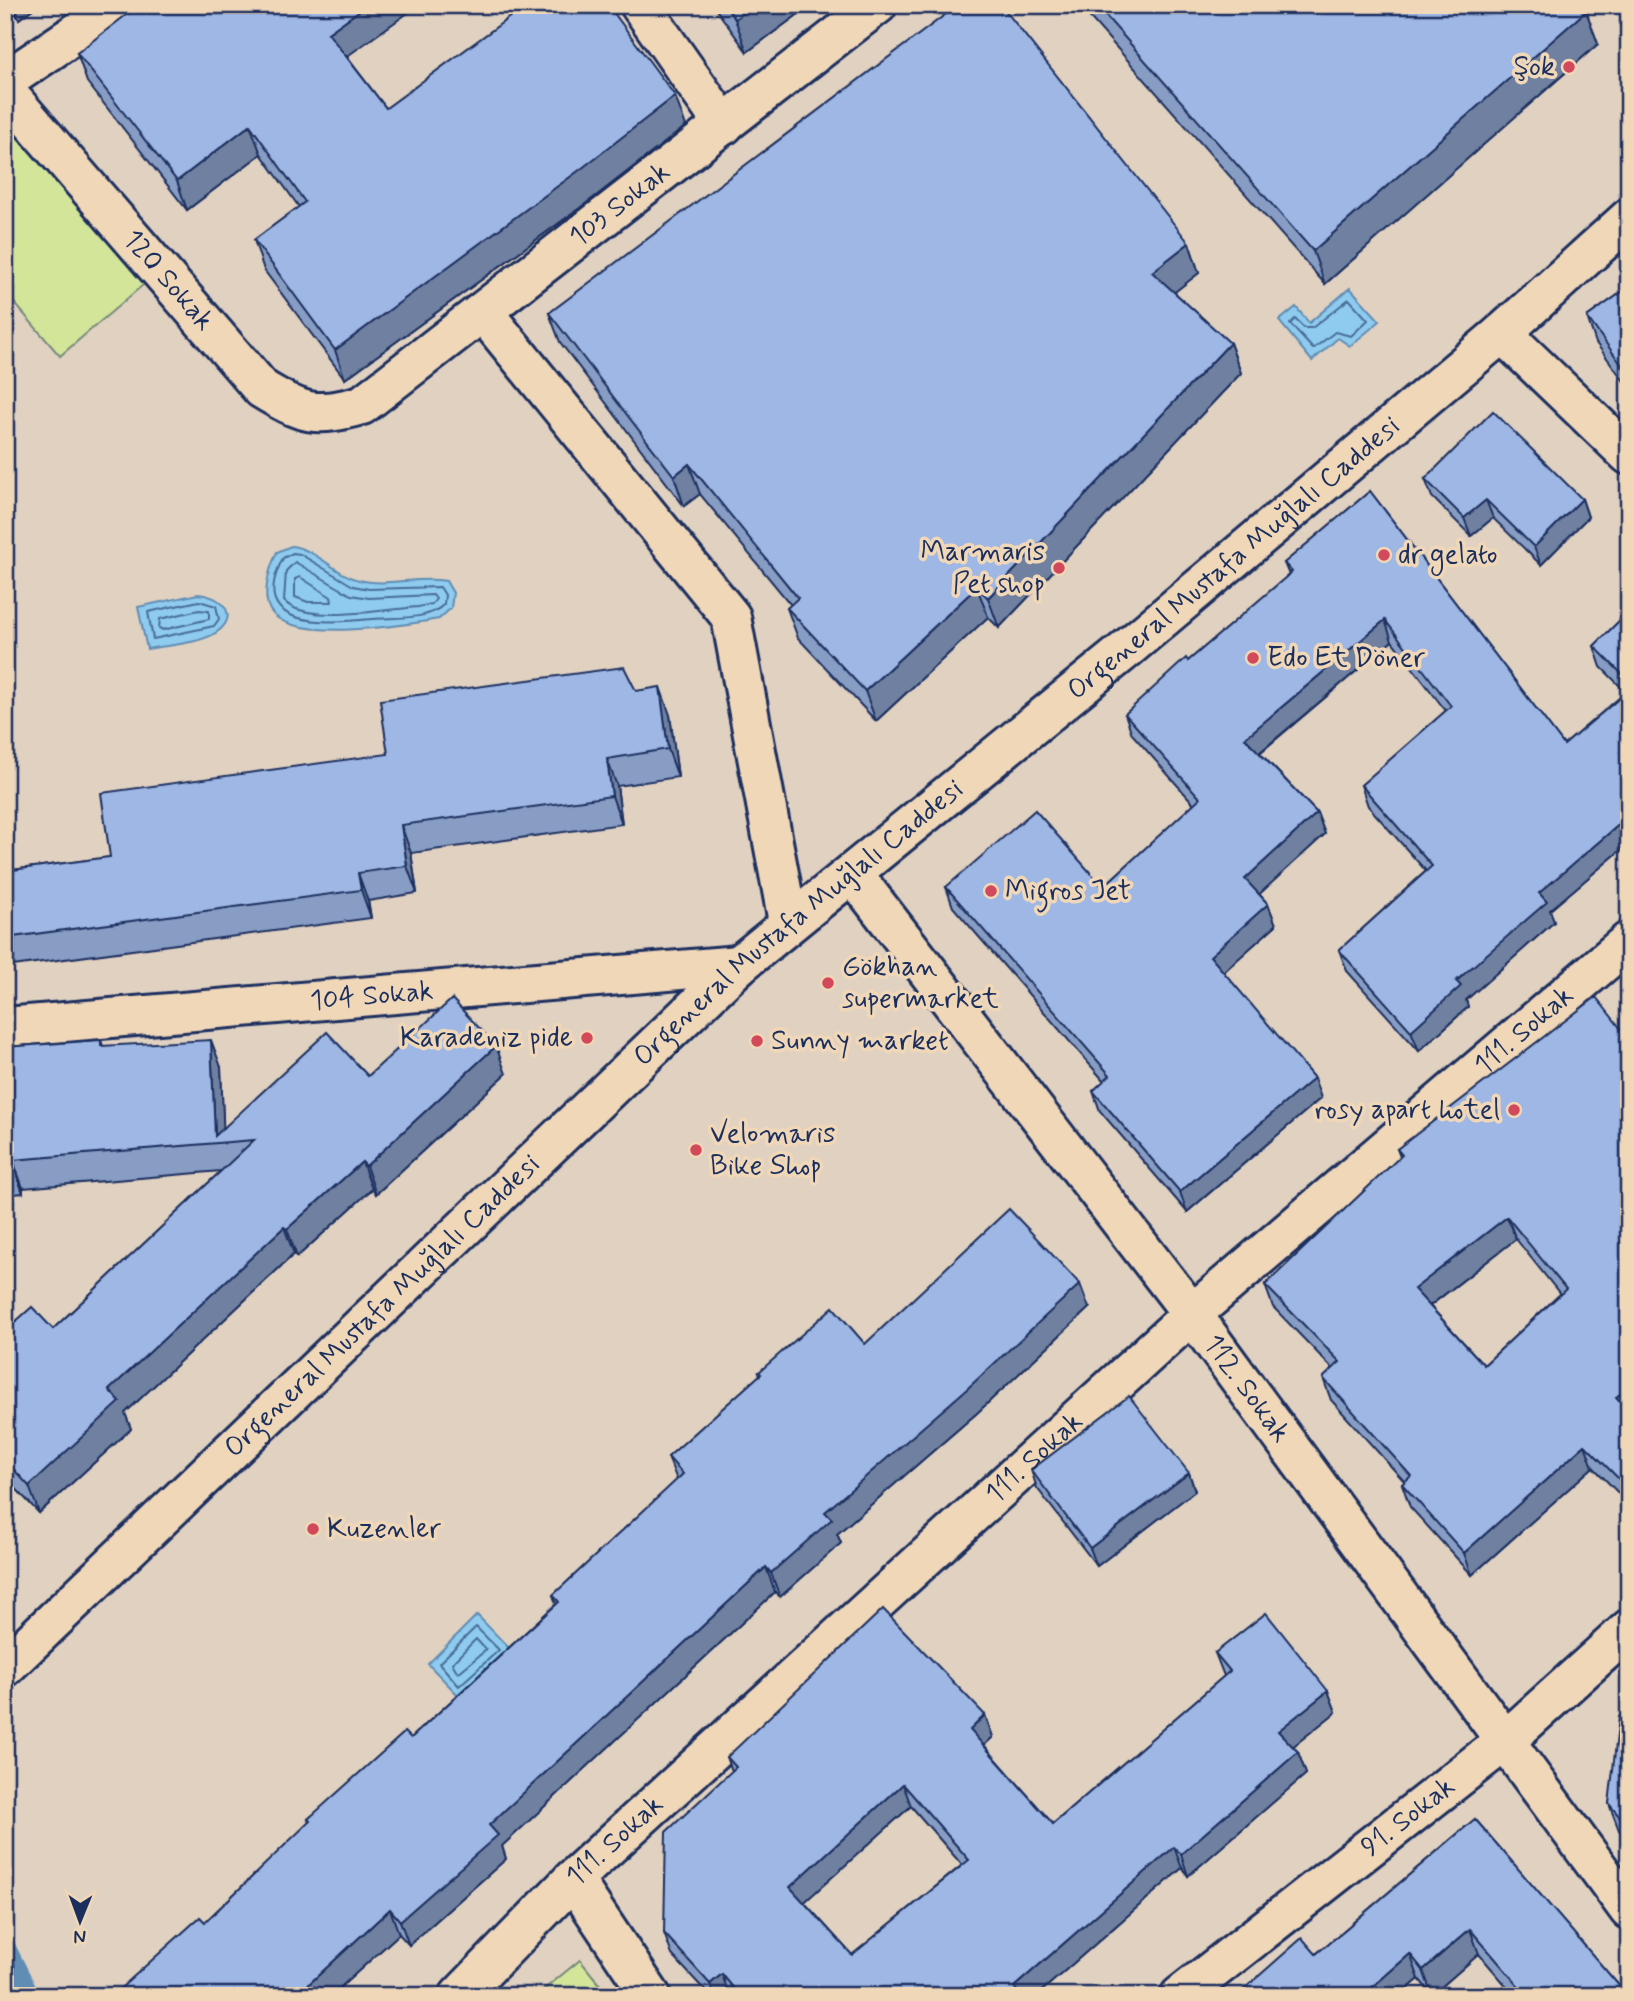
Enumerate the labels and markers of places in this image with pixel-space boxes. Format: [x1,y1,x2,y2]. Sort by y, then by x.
place label: Şok [1513,49,1555,86]
marker: Şok [1561,59,1577,75]
place label: Marmaris Pet shop [921,534,1045,603]
place label: dr gelato [1398,537,1498,576]
marker: dr gelato [1376,547,1392,563]
marker: Marmaris Pet shop [1051,560,1067,576]
place label: Edo Et Döner [1267,640,1425,677]
marker: Edo Et Döner [1245,650,1261,666]
place label: Migros Jet [1005,873,1131,913]
marker: Migros Jet [983,883,999,899]
place label: Gökhan supermarket [842,949,999,1018]
marker: Gökhan supermarket [820,975,836,991]
place label: Karadeniz pide [400,1020,573,1057]
place label: Sunny market [771,1023,949,1060]
marker: Karadeniz pide [579,1030,595,1046]
marker: Sunny market [749,1033,765,1049]
place label: rosy apart hotel [1315,1092,1500,1129]
marker: rosy apart hotel [1506,1102,1522,1118]
place label: Velomaris Bike Shop [710,1116,835,1185]
marker: Velomaris Bike Shop [688,1142,704,1158]
place label: Kuzenler [327,1511,441,1548]
marker: Kuzenler [305,1521,321,1537]

